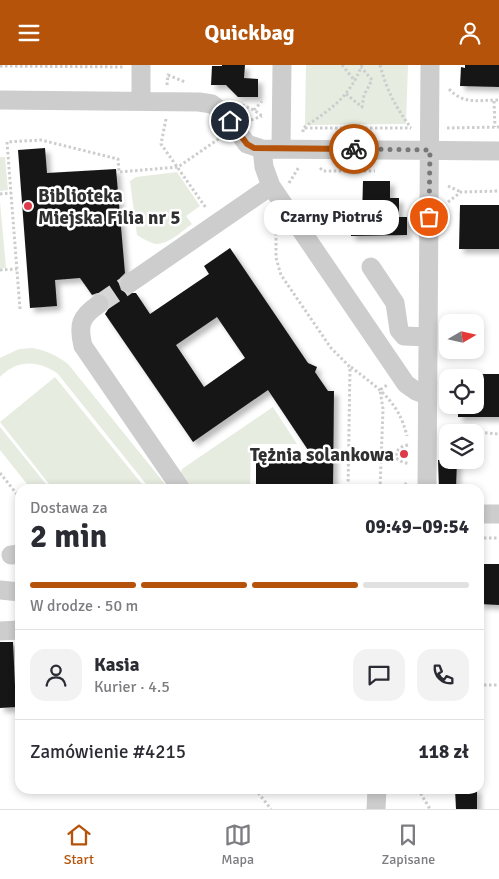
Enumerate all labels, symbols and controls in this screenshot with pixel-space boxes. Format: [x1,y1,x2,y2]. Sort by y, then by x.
icon: menu [15,19,43,47]
text: Quickbag [204,19,295,46]
icon: person [456,19,484,47]
pin [209,100,251,142]
icon: home [216,107,244,135]
courier [329,124,379,174]
icon: bike [340,135,368,163]
place label: Biblioteka Miejska Filia nr 5 [38,184,181,230]
pin [408,196,450,238]
callout: Czarny Piotruś [264,199,399,235]
marker: Biblioteka Miejska Filia nr 5 [22,200,34,212]
icon: bag [415,203,443,231]
text: Czarny Piotruś [280,207,383,227]
north arrow [439,314,484,359]
map controls [439,314,484,469]
button: locate [439,369,484,414]
button: layers [439,424,484,469]
place label: Tężnia solankowa [250,443,394,467]
marker: Tężnia solankowa [398,448,410,460]
text: Dostawa za [30,498,108,518]
text: 09:49–09:54 [365,515,469,539]
text: 2 min [30,517,107,556]
text: W drodze · 50 m [30,596,138,616]
button: person [30,649,82,701]
button: chat [353,649,405,701]
button: phone [417,649,469,701]
text: Kasia [94,653,139,677]
text: Kurier · 4.5 [94,677,170,697]
text: Zamówienie #4215 [30,740,186,764]
text: 118 zł [419,740,469,764]
tab: Start [64,821,94,868]
tab: Mapa [221,821,254,868]
tab: Zapisane [381,821,435,868]

